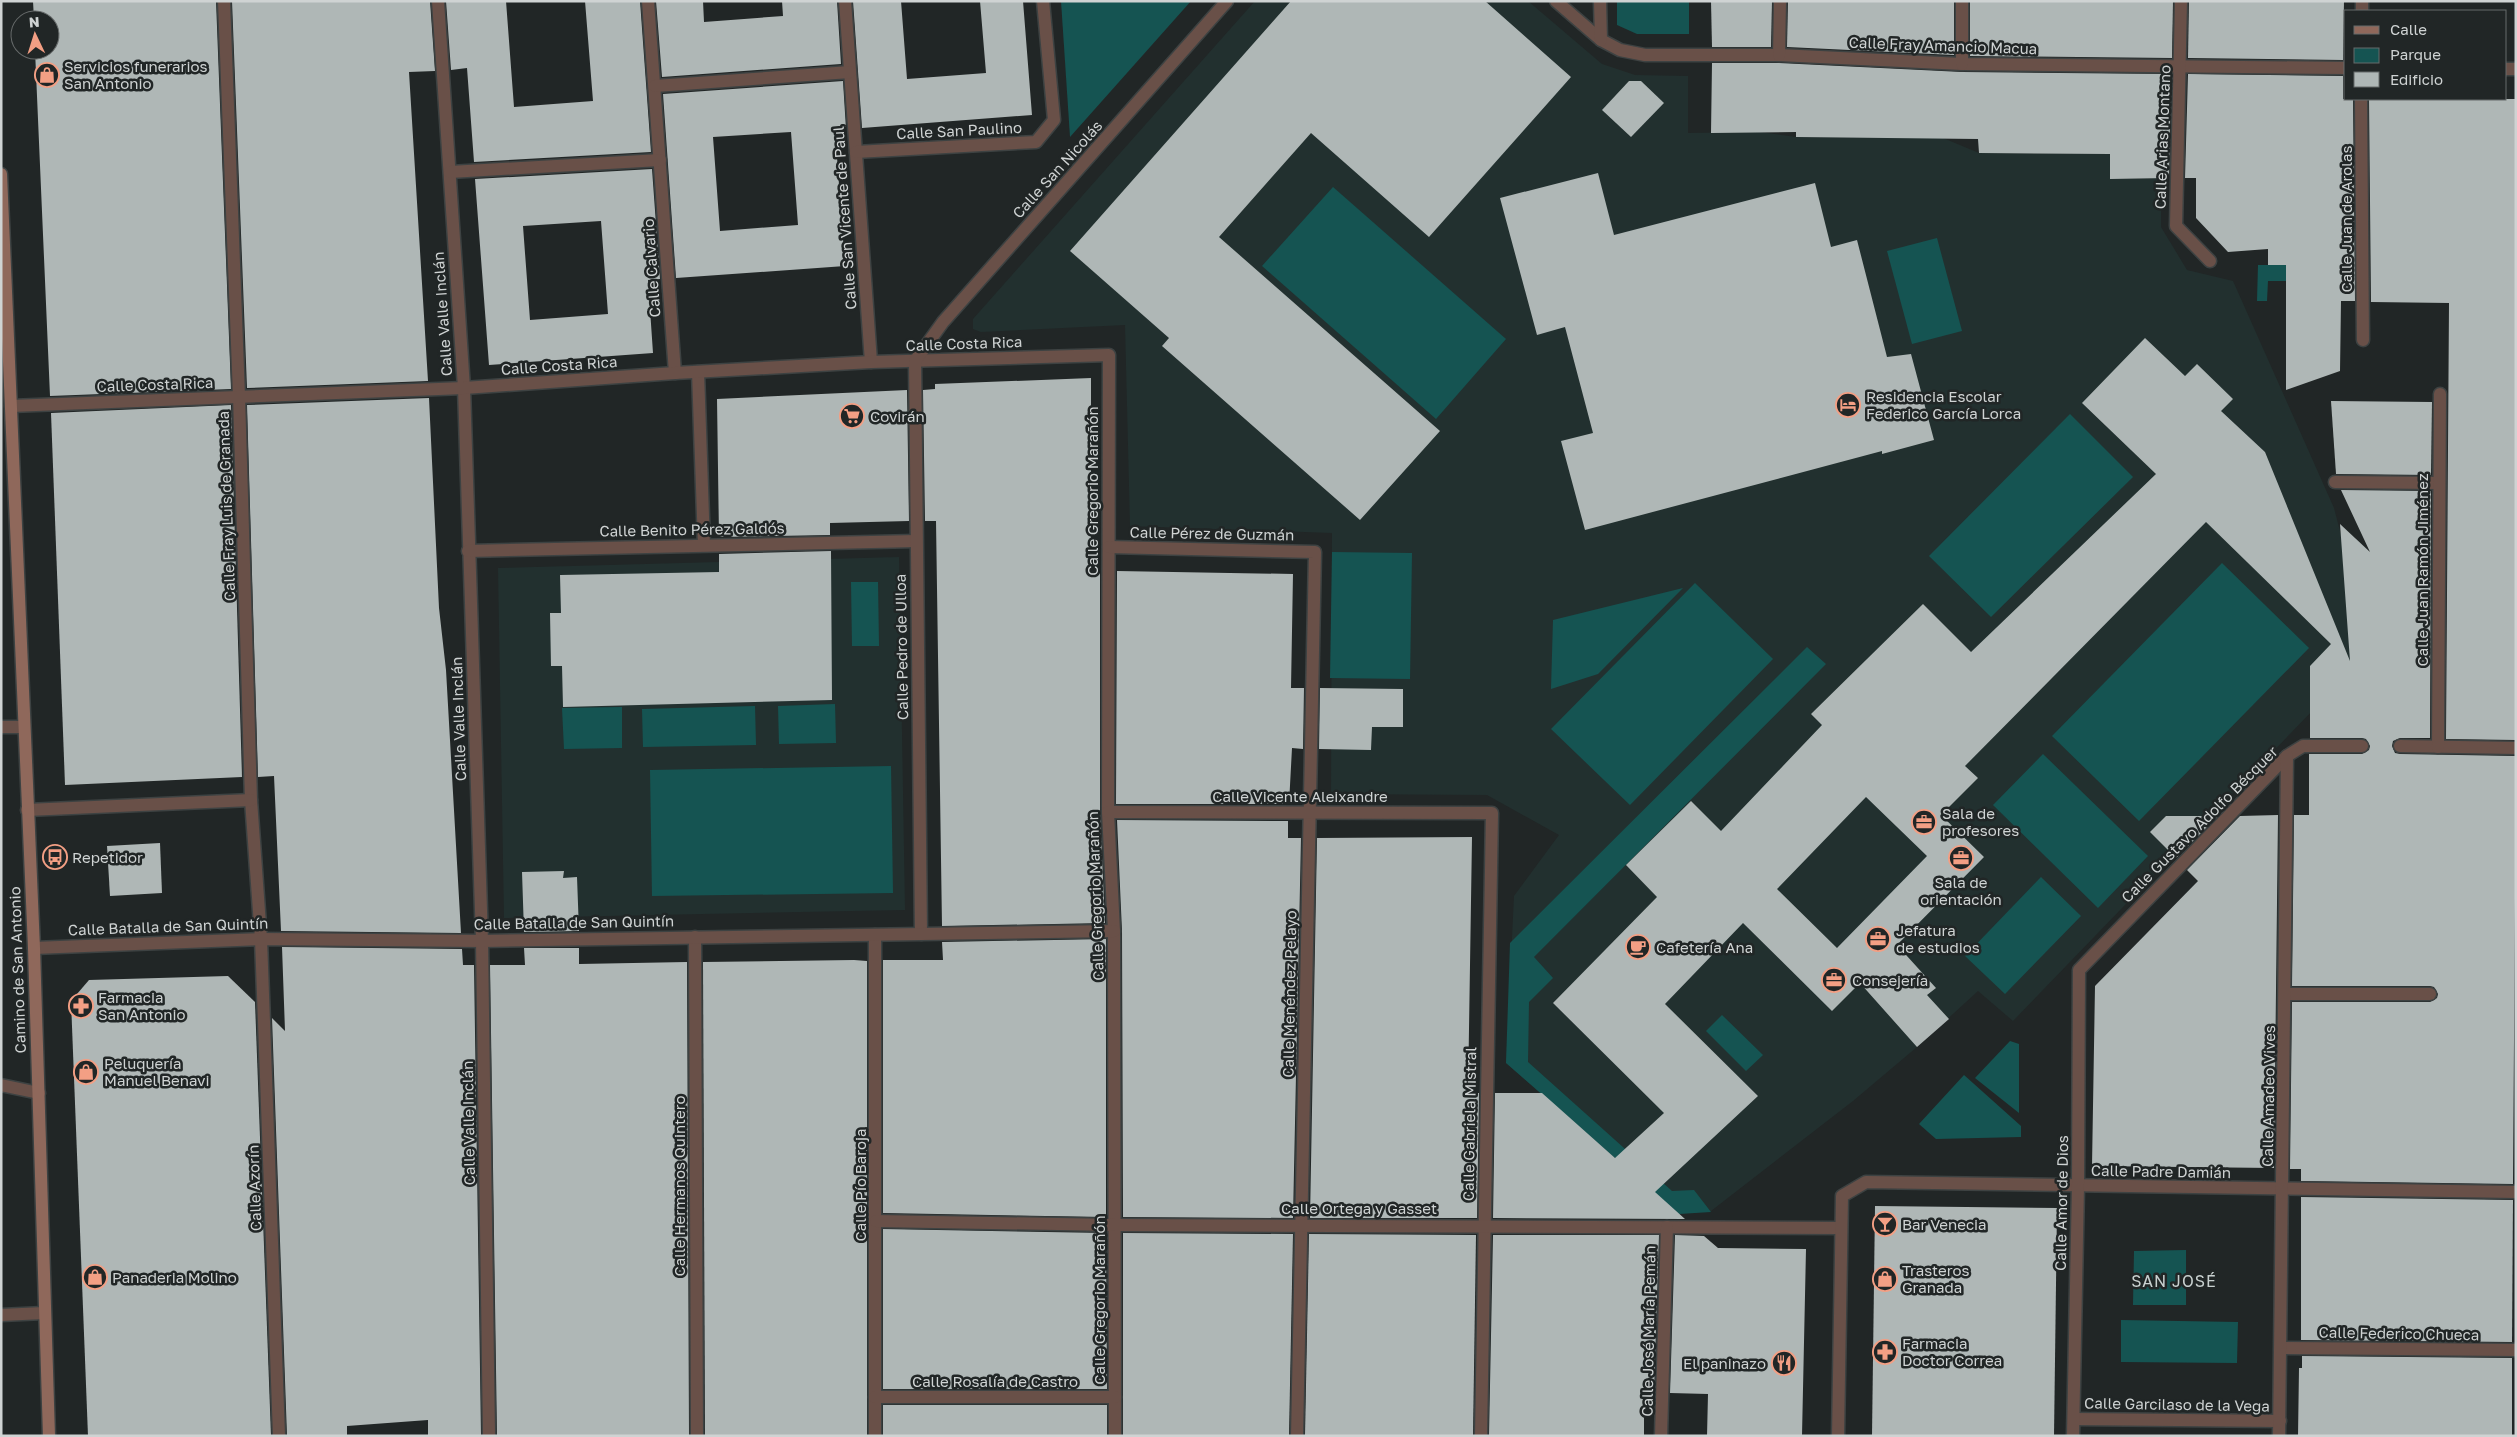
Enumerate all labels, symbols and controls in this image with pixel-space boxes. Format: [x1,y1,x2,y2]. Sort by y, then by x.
north arrow [10,10,60,60]
legend [2344,10,2507,100]
text: N [28,13,40,30]
text: Calle [2390,20,2427,38]
street label: Calle Fray Amancio Macua [1848,33,2038,57]
text: Parque [2390,45,2441,63]
place label: Servicios funerarios San Antonio [64,57,207,92]
shop icon: Servicios funerarios San Antonio [34,62,60,88]
street label: Calle Arias Montano [2150,65,2174,209]
text: Edificio [2390,70,2443,88]
street label: Calle San Nicolás [1008,116,1106,222]
street label: Calle San Paulino [896,118,1022,142]
street label: Calle San Vicente de Paul [829,125,859,310]
street label: Calle Juan de Arolas [2337,145,2355,293]
street label: Calle Calvario [639,218,663,318]
street label: Calle Valle Inclán [429,251,455,377]
street label: Calle Costa Rica [905,332,1023,354]
street label: Calle Costa Rica [500,352,618,378]
street label: Calle Costa Rica [96,373,214,395]
place label: Residencia Escolar Federico García Lorca [1866,387,2021,422]
hotel icon: Residencia Escolar Federico García Lorca [1835,392,1861,418]
supermarket icon: Covirán [839,403,865,429]
street label: Calle Gregorio Marañón [1083,406,1101,576]
place label: Covirán [870,407,925,425]
street label: Calle Fray Luis de Granada [214,411,238,601]
street label: Calle Juan Ramón Jiménez [2413,473,2431,667]
street label: Calle Benito Pérez Galdós [599,518,785,540]
street label: Calle Pérez de Guzmán [1130,523,1294,543]
street label: Calle Pedro de Ulloa [891,574,911,720]
street label: Calle Valle Inclán [447,656,469,782]
street label: Calle Gustavo Adolfo Bécquer [2117,742,2281,906]
street label: Calle Vicente Aleixandre [1212,787,1388,805]
place label: Sala de profesores [1942,804,2019,839]
office icon: Sala de profesores [1911,809,1937,835]
street label: Calle Gregorio Marañón [1083,811,1107,981]
bus stop icon: Repetidor [42,844,68,870]
office icon: Sala de orientación [1948,845,1974,871]
place label: Repetidor [72,848,143,866]
place label: Sala de orientación [1920,873,2002,908]
street label: Camino de San Antonio [5,886,29,1054]
street label: Calle Menéndez Pelayo [1279,910,1299,1078]
street label: Calle Batalla de San Quintín [474,911,674,933]
street label: Calle Batalla de San Quintín [67,914,269,938]
place label: Jefatura de estudios [1896,921,1980,956]
office icon: Jefatura de estudios [1865,926,1891,952]
cafe icon: Cafetería Ana [1625,934,1651,960]
place label: Cafetería Ana [1656,938,1753,956]
office icon: Consejería [1821,967,1847,993]
place label: Consejería [1852,971,1928,989]
place label: Farmacia San Antonio [98,988,185,1023]
pharmacy icon: Farmacia San Antonio [68,993,94,1019]
street label: Calle Amadeo Vives [2258,1025,2278,1167]
street label: Calle Gabriela Mistral [1459,1047,1479,1201]
place label: Peluquería Manuel Benavi [104,1054,210,1089]
shop icon: Peluquería Manuel Benavi [73,1059,99,1085]
street label: Calle Valle Inclán [458,1060,478,1186]
street label: Calle Hermanos Quintero [670,1096,688,1276]
street label: Calle Pío Baroja [851,1129,869,1241]
street label: Calle Amor de Dios [2051,1135,2071,1271]
street label: Calle Azorín [243,1144,265,1232]
street label: Calle Padre Damián [2091,1161,2231,1181]
street label: Calle Ortega y Gasset [1281,1199,1437,1217]
bar icon: Bar Venecia [1872,1211,1898,1237]
street label: Calle Gregorio Marañón [1090,1215,1108,1385]
place label: Bar Venecia [1902,1215,1987,1233]
street label: Calle José María Pemán [1638,1245,1658,1417]
place label: Trasteros Granada [1902,1261,1969,1296]
shop icon: Panaderia Molino [82,1264,108,1290]
shop icon: Trasteros Granada [1872,1266,1898,1292]
place label: Panaderia Molino [112,1268,237,1286]
district label: SAN JOSÉ [2131,1271,2217,1291]
street label: Calle Federico Chueca [2319,1323,2479,1343]
place label: Farmacia Doctor Correa [1902,1334,2002,1369]
pharmacy icon: Farmacia Doctor Correa [1872,1339,1898,1365]
restaurant icon: El paninazo [1771,1350,1797,1376]
place label: El paninazo [1683,1354,1766,1372]
street label: Calle Rosalía de Castro [912,1372,1078,1390]
street label: Calle Garcilaso de la Vega [2084,1393,2270,1415]

